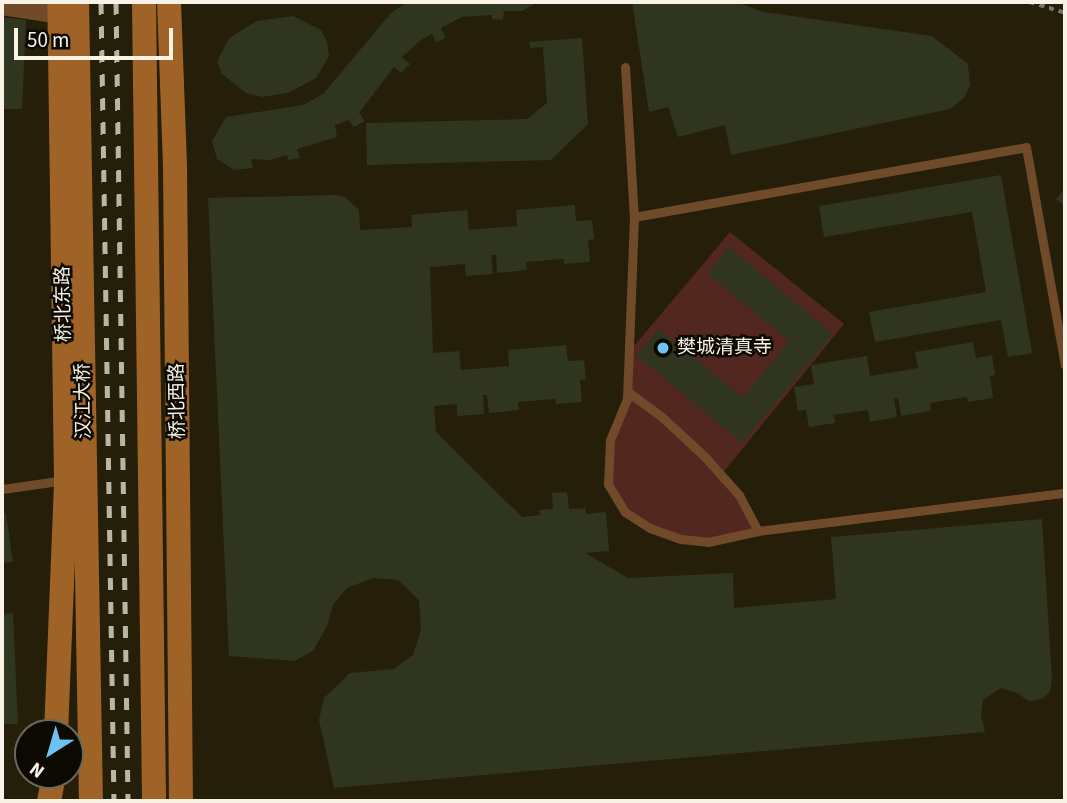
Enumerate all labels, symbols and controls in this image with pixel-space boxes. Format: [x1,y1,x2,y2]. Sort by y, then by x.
scale bar [18,14,177,58]
text: 50 m [27,25,69,55]
street label: 桥北东路 [52,266,76,342]
place label: 樊城清真寺 [677,337,772,359]
marker: 樊城清真寺 [655,340,671,356]
street label: 汉江大桥 [72,363,96,439]
street label: 桥北西路 [166,363,190,439]
north arrow [14,719,84,789]
text: N [24,755,50,784]

